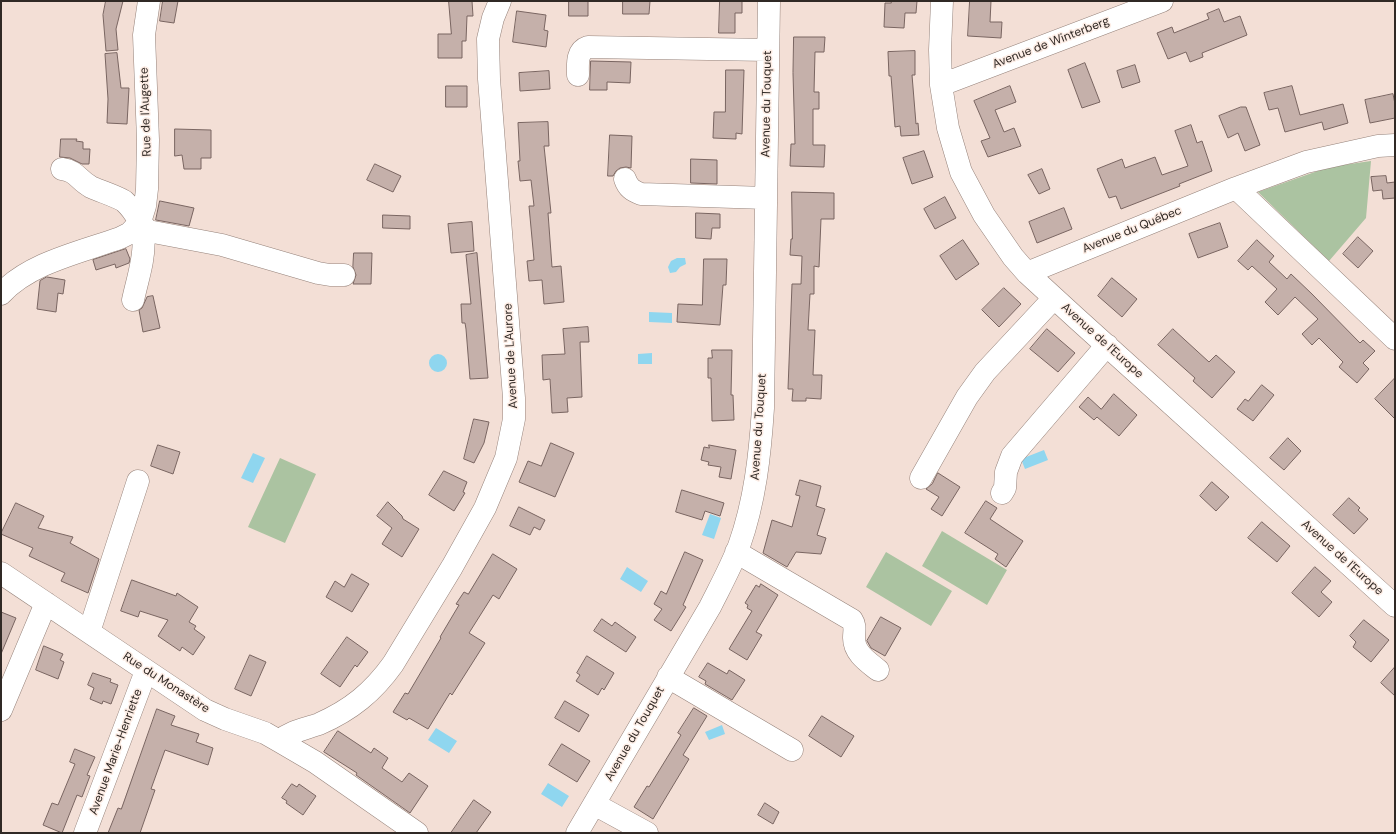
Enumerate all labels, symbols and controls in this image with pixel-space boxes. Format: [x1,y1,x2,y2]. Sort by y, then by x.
street label: Avenue de Winterberg [991,14,1111,72]
street label: Avenue du Touquet [759,50,775,158]
street label: Rue de l'Augette [137,67,155,157]
street label: Avenue du Québec [1080,204,1184,256]
street label: Avenue de l'Europe [1058,300,1146,382]
street label: Avenue de L'Aurore [501,303,521,409]
street label: Avenue du Touquet [748,373,770,481]
street label: Avenue de l'Europe [1298,517,1386,599]
street label: Rue du Monastère [120,650,212,716]
street label: Avenue du Touquet [602,684,668,784]
street label: Avenue Marie-Henriette [86,687,146,817]

